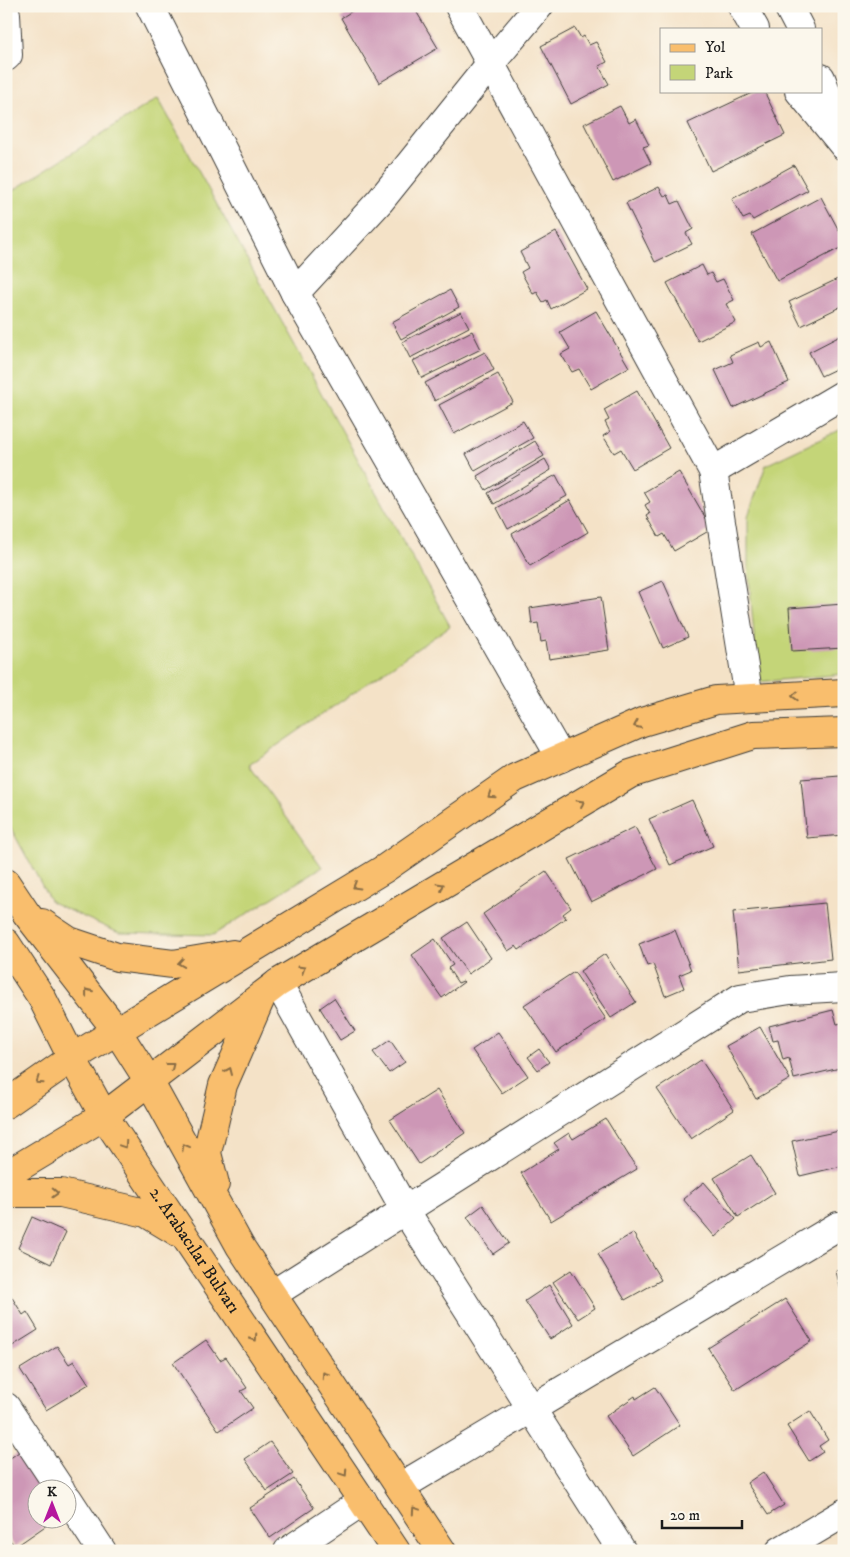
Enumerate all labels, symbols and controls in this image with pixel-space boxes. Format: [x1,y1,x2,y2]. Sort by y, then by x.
legend [660,28,822,92]
text: Yol [705,38,726,57]
text: Park [705,64,734,83]
one-way arrow [791,690,799,701]
one-way arrow [633,718,642,729]
one-way arrow [487,789,497,798]
one-way arrow [575,799,584,809]
one-way arrow [352,880,362,889]
one-way arrow [436,882,445,892]
one-way arrow [177,957,186,967]
one-way arrow [296,966,305,976]
one-way arrow [85,989,93,998]
one-way arrow [165,1063,175,1072]
one-way arrow [222,1067,233,1076]
one-way arrow [35,1075,45,1084]
one-way arrow [118,1139,127,1149]
one-way arrow [181,1143,191,1152]
street label: 2. Arabacılar Bulvarı [144,1183,244,1318]
one-way arrow [51,1188,59,1199]
one-way arrow [248,1332,257,1342]
one-way arrow [322,1371,331,1380]
one-way arrow [338,1467,347,1477]
north arrow [28,1480,78,1530]
text: K [47,1483,58,1501]
scale bar [662,1497,742,1529]
one-way arrow [412,1506,421,1516]
text: 20 m [670,1506,700,1525]

